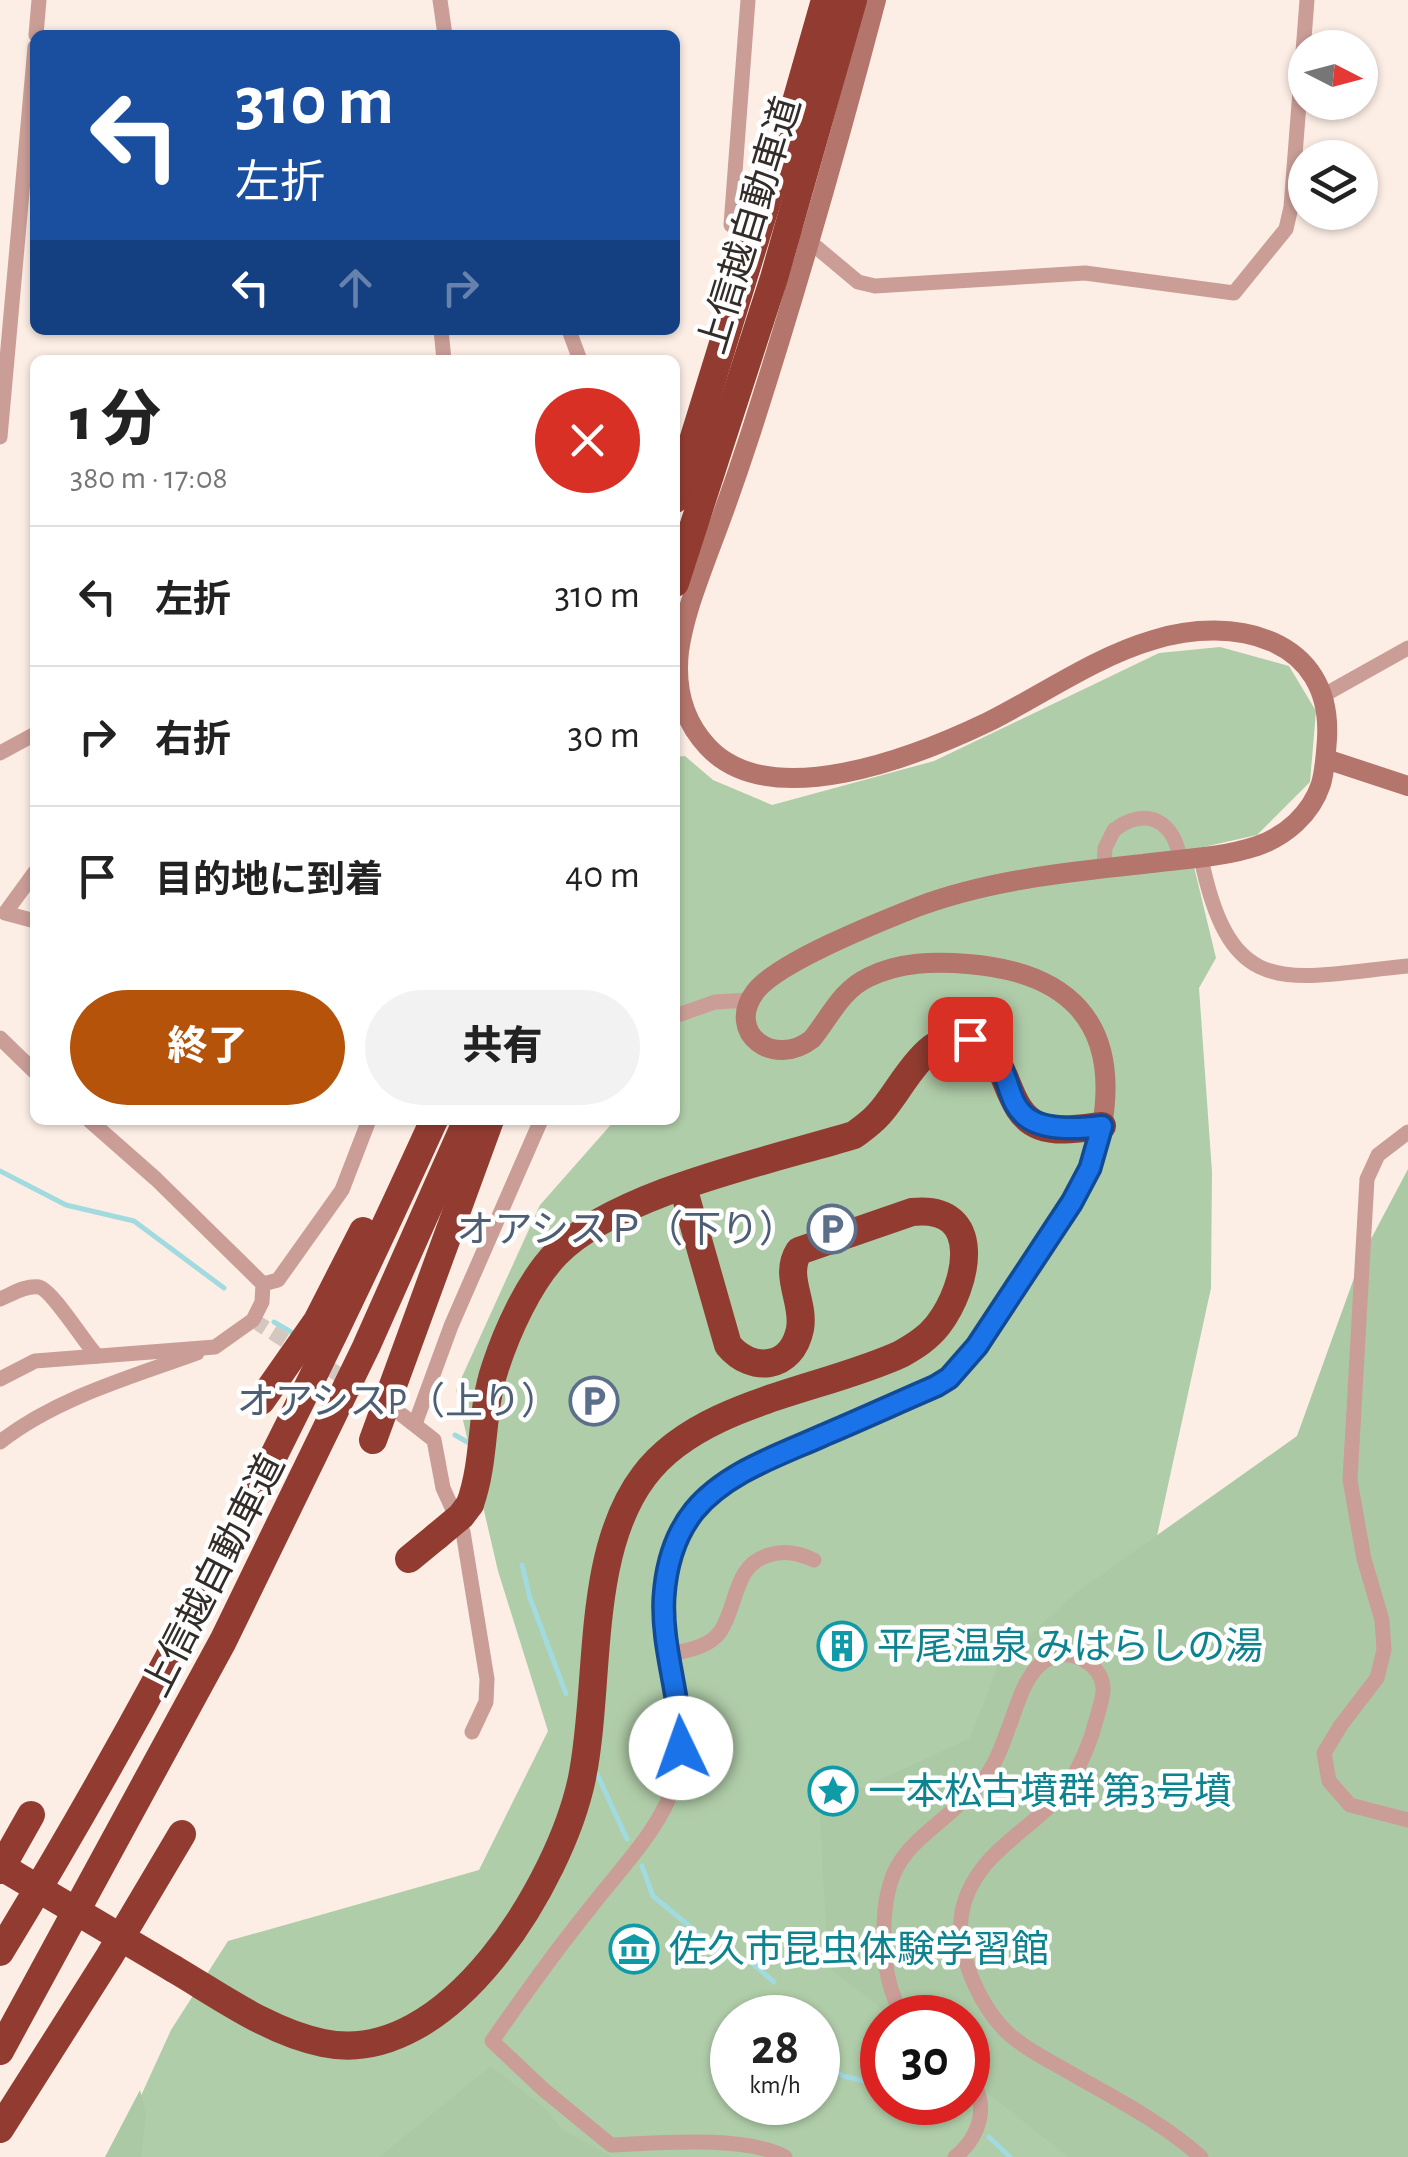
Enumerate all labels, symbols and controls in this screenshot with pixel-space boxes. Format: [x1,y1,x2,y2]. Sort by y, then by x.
north arrow [1288,30,1378,120]
map controls [1288,30,1378,230]
text: 310 m [235,67,394,137]
icon: left [70,70,200,200]
street label: 上信越自動車道 [692,92,808,358]
button: layers [1288,140,1378,230]
text: 左折 [235,161,325,206]
icon: left [223,260,278,315]
icon: ahead [328,260,383,315]
icon: right [433,260,488,315]
button: close [535,388,640,493]
text: 1 分 [70,391,161,451]
text: 380 m · 17:08 [70,462,228,494]
icon: left [70,569,125,624]
text: 310 m [555,577,640,615]
text: 左折 [155,582,231,620]
icon: right [70,709,125,764]
text: 30 m [568,717,640,755]
text: 右折 [155,722,231,760]
icon: arrive [70,849,125,904]
text: 40 m [565,857,640,895]
text: 目的地に到着 [155,862,383,900]
button: 終了 [70,990,345,1105]
button: 共有 [365,990,640,1105]
pin [928,997,1013,1082]
icon: arrive [943,1012,998,1067]
parking icon: オアシスＰ（下り） [806,1203,858,1255]
place label: オアシスＰ（下り） [457,1209,797,1250]
parking icon: オアシスP（上り） [568,1375,620,1427]
place label: オアシスP（上り） [237,1381,559,1422]
street label: 上信越自動車道 [136,1448,292,1703]
building icon: 平尾温泉 みはらしの湯 [816,1620,868,1672]
place label: 平尾温泉 みはらしの湯 [877,1627,1263,1667]
position arrow [629,1696,733,1800]
place icon: 一本松古墳群 第3号墳 [807,1765,859,1817]
place label: 一本松古墳群 第3号墳 [868,1772,1232,1812]
museum icon: 佐久市昆虫体験学習館 [608,1923,660,1975]
place label: 佐久市昆虫体験学習館 [669,1929,1049,1970]
speed limit sign: 30 [860,1995,990,2125]
text: 28 [751,2023,799,2073]
text: km/h [749,2073,801,2098]

